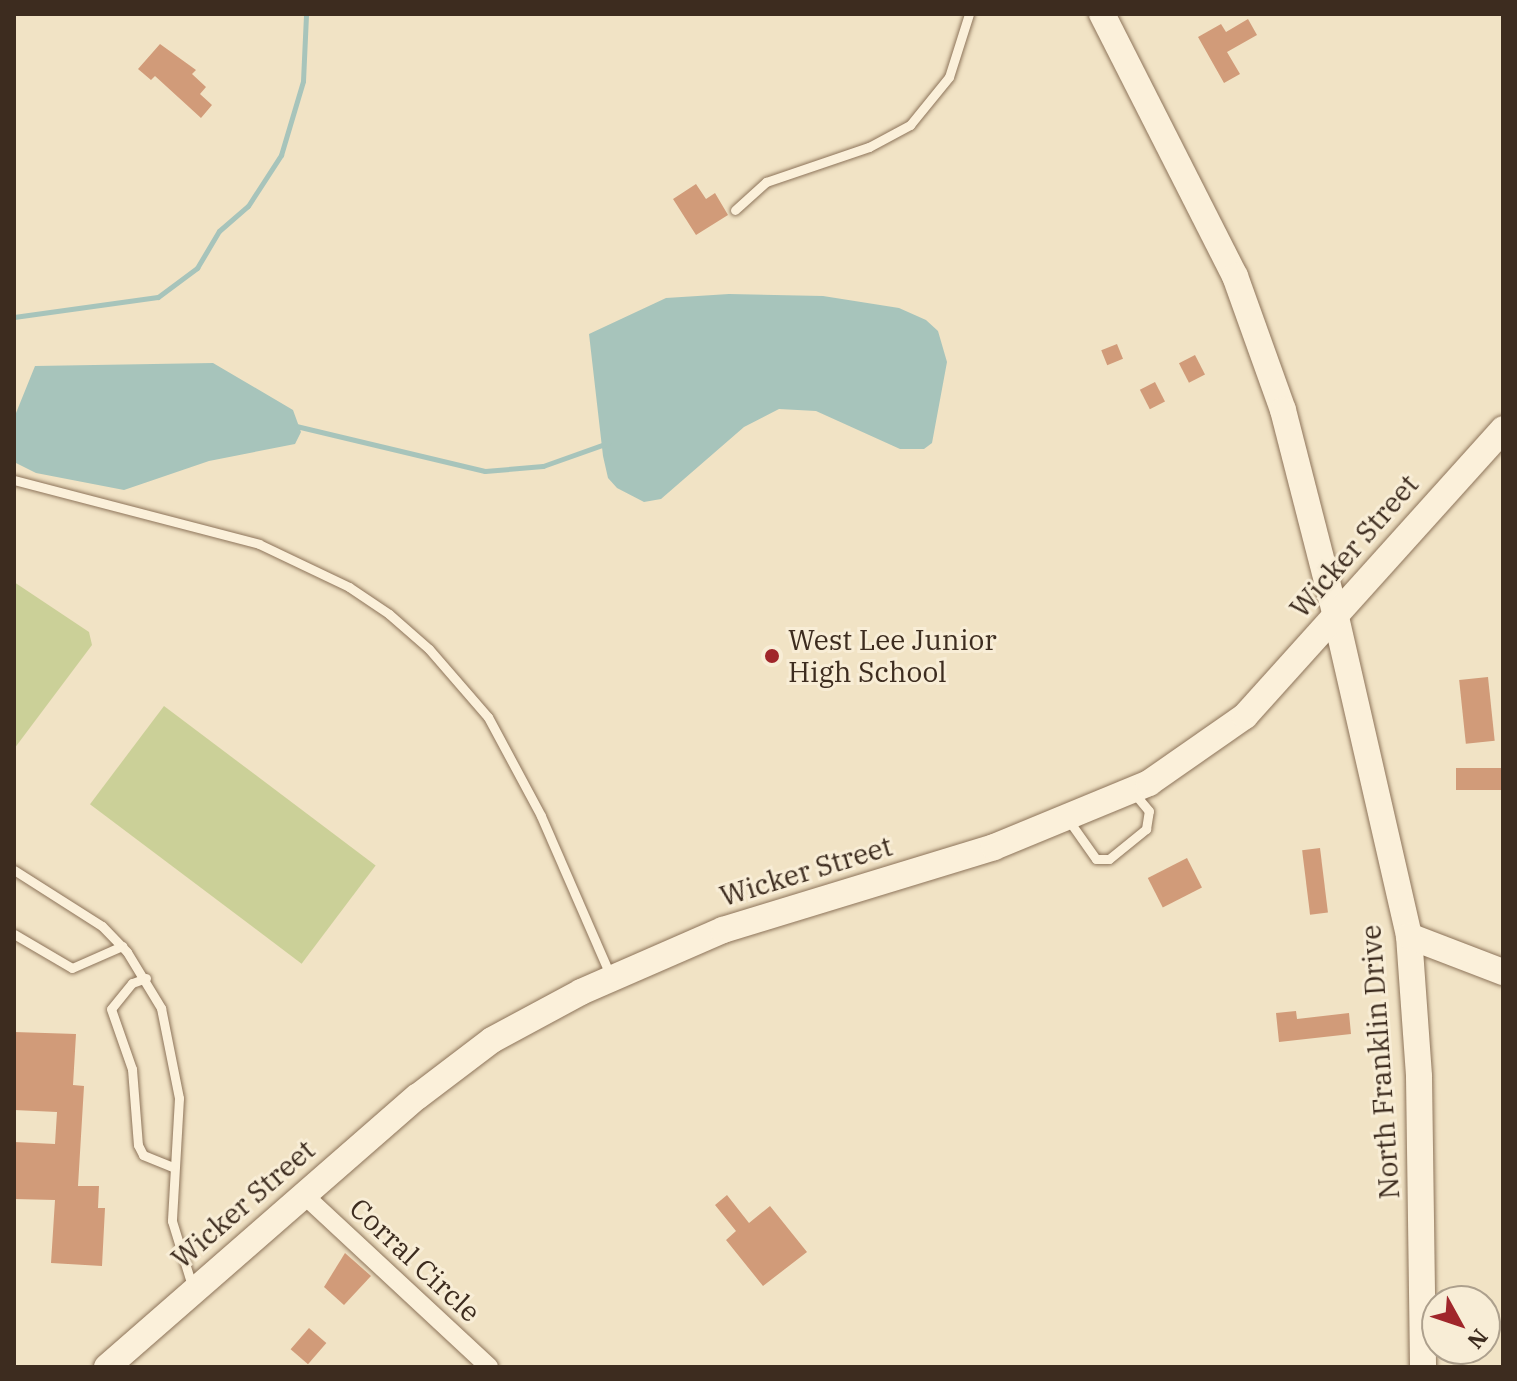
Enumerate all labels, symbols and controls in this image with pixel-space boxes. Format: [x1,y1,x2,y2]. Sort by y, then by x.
street label: Wicker Street [1283,468,1425,624]
place label: West Lee Junior High School [788,623,997,689]
marker: West Lee Junior High School [763,647,781,665]
street label: Wicker Street [716,829,896,913]
street label: North Franklin Drive [1354,924,1406,1200]
street label: Wicker Street [165,1133,321,1275]
street label: Corral Circle [343,1191,487,1329]
north arrow [1421,1285,1501,1365]
text: N [1462,1323,1495,1355]

